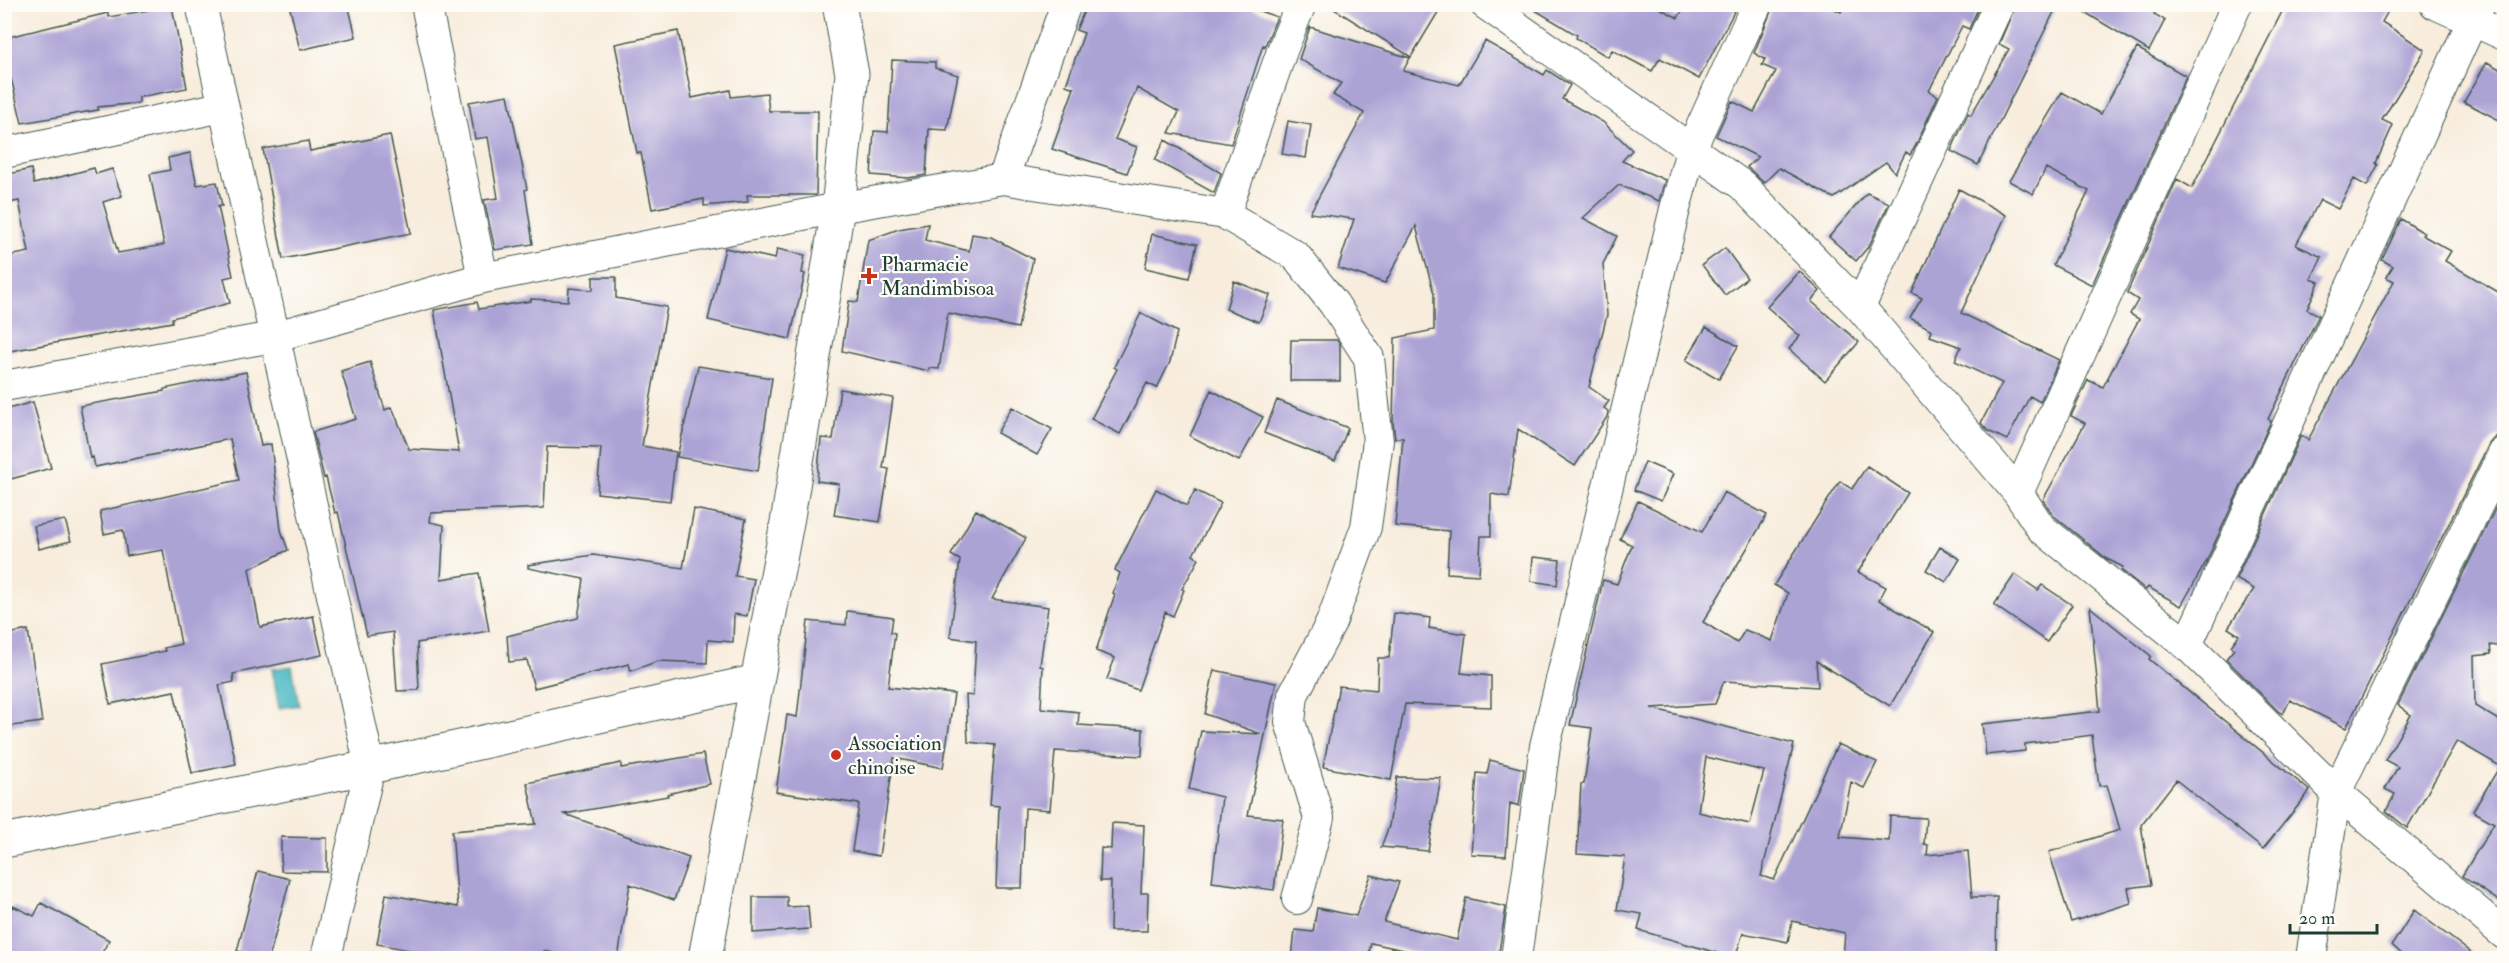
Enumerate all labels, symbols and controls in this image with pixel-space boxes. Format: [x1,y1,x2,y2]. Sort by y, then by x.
place label: Pharmacie Mandimbisoa [881,251,995,302]
marker: Pharmacie Mandimbisoa [862,269,876,283]
place label: Association chinoise [847,730,942,781]
marker: Association chinoise [829,748,843,762]
scale bar [2290,897,2377,935]
text: 20 m [2299,907,2335,930]

